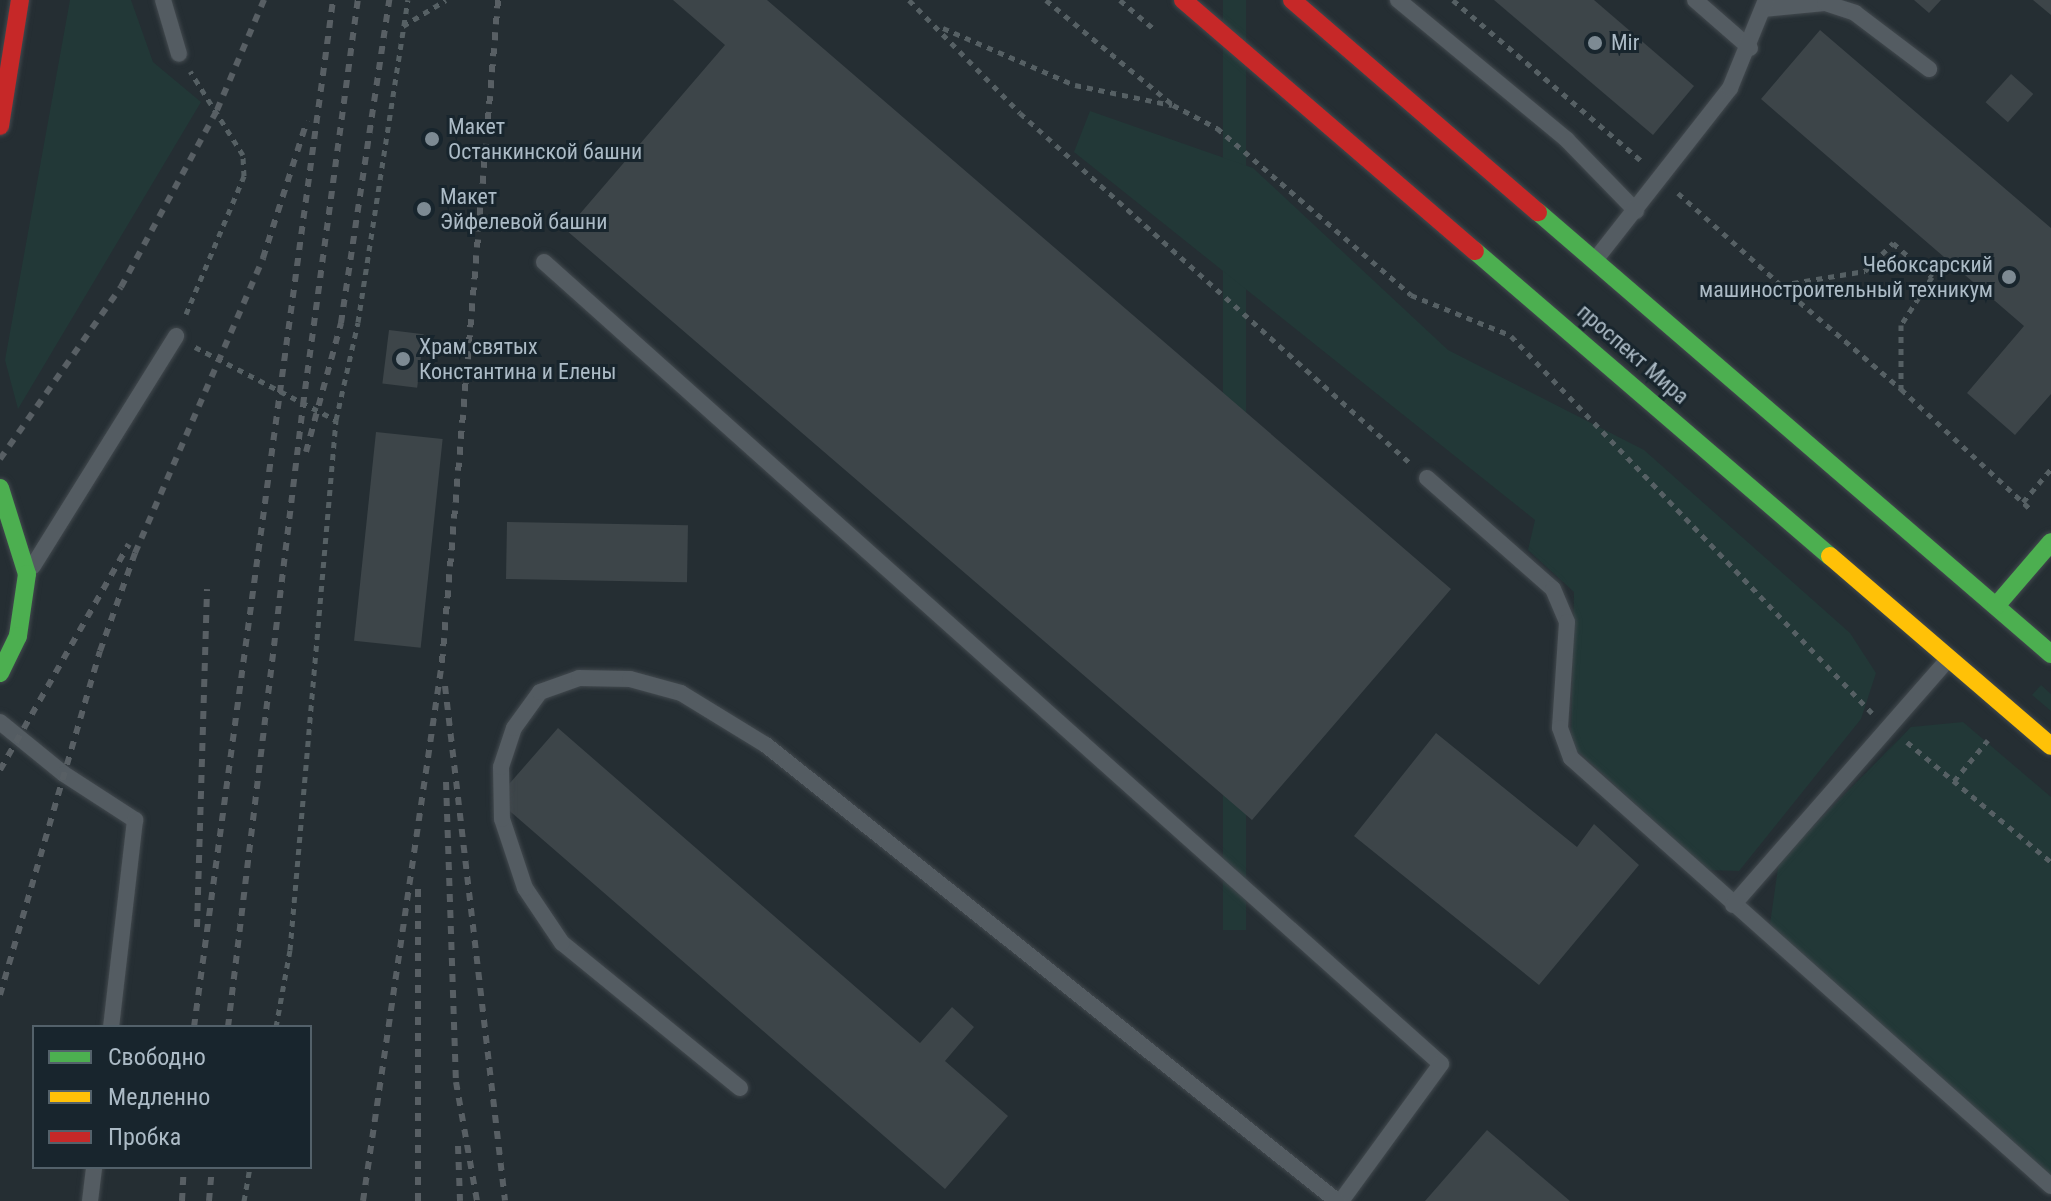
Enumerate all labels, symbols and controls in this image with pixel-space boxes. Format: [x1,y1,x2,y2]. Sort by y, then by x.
place label: Mir [1611,30,1639,56]
marker: Mir [1586,34,1604,52]
place label: Макет Останкинской башни [448,113,642,164]
marker: Макет Останкинской башни [423,130,441,148]
place label: Макет Эйфелевой башни [440,183,607,234]
marker: Макет Эйфелевой башни [415,200,433,218]
place label: Чебоксарский машиностроительный техникум [1699,251,1993,302]
marker: Чебоксарский машиностроительный техникум [2000,268,2018,286]
street label: проспект Мира [1572,298,1694,410]
place label: Храм святых Константина и Елены [419,333,617,384]
marker: Храм святых Константина и Елены [394,350,412,368]
legend [32,1025,312,1169]
text: Свободно [108,1043,206,1071]
text: Медленно [108,1083,210,1111]
text: Пробка [108,1123,181,1151]

